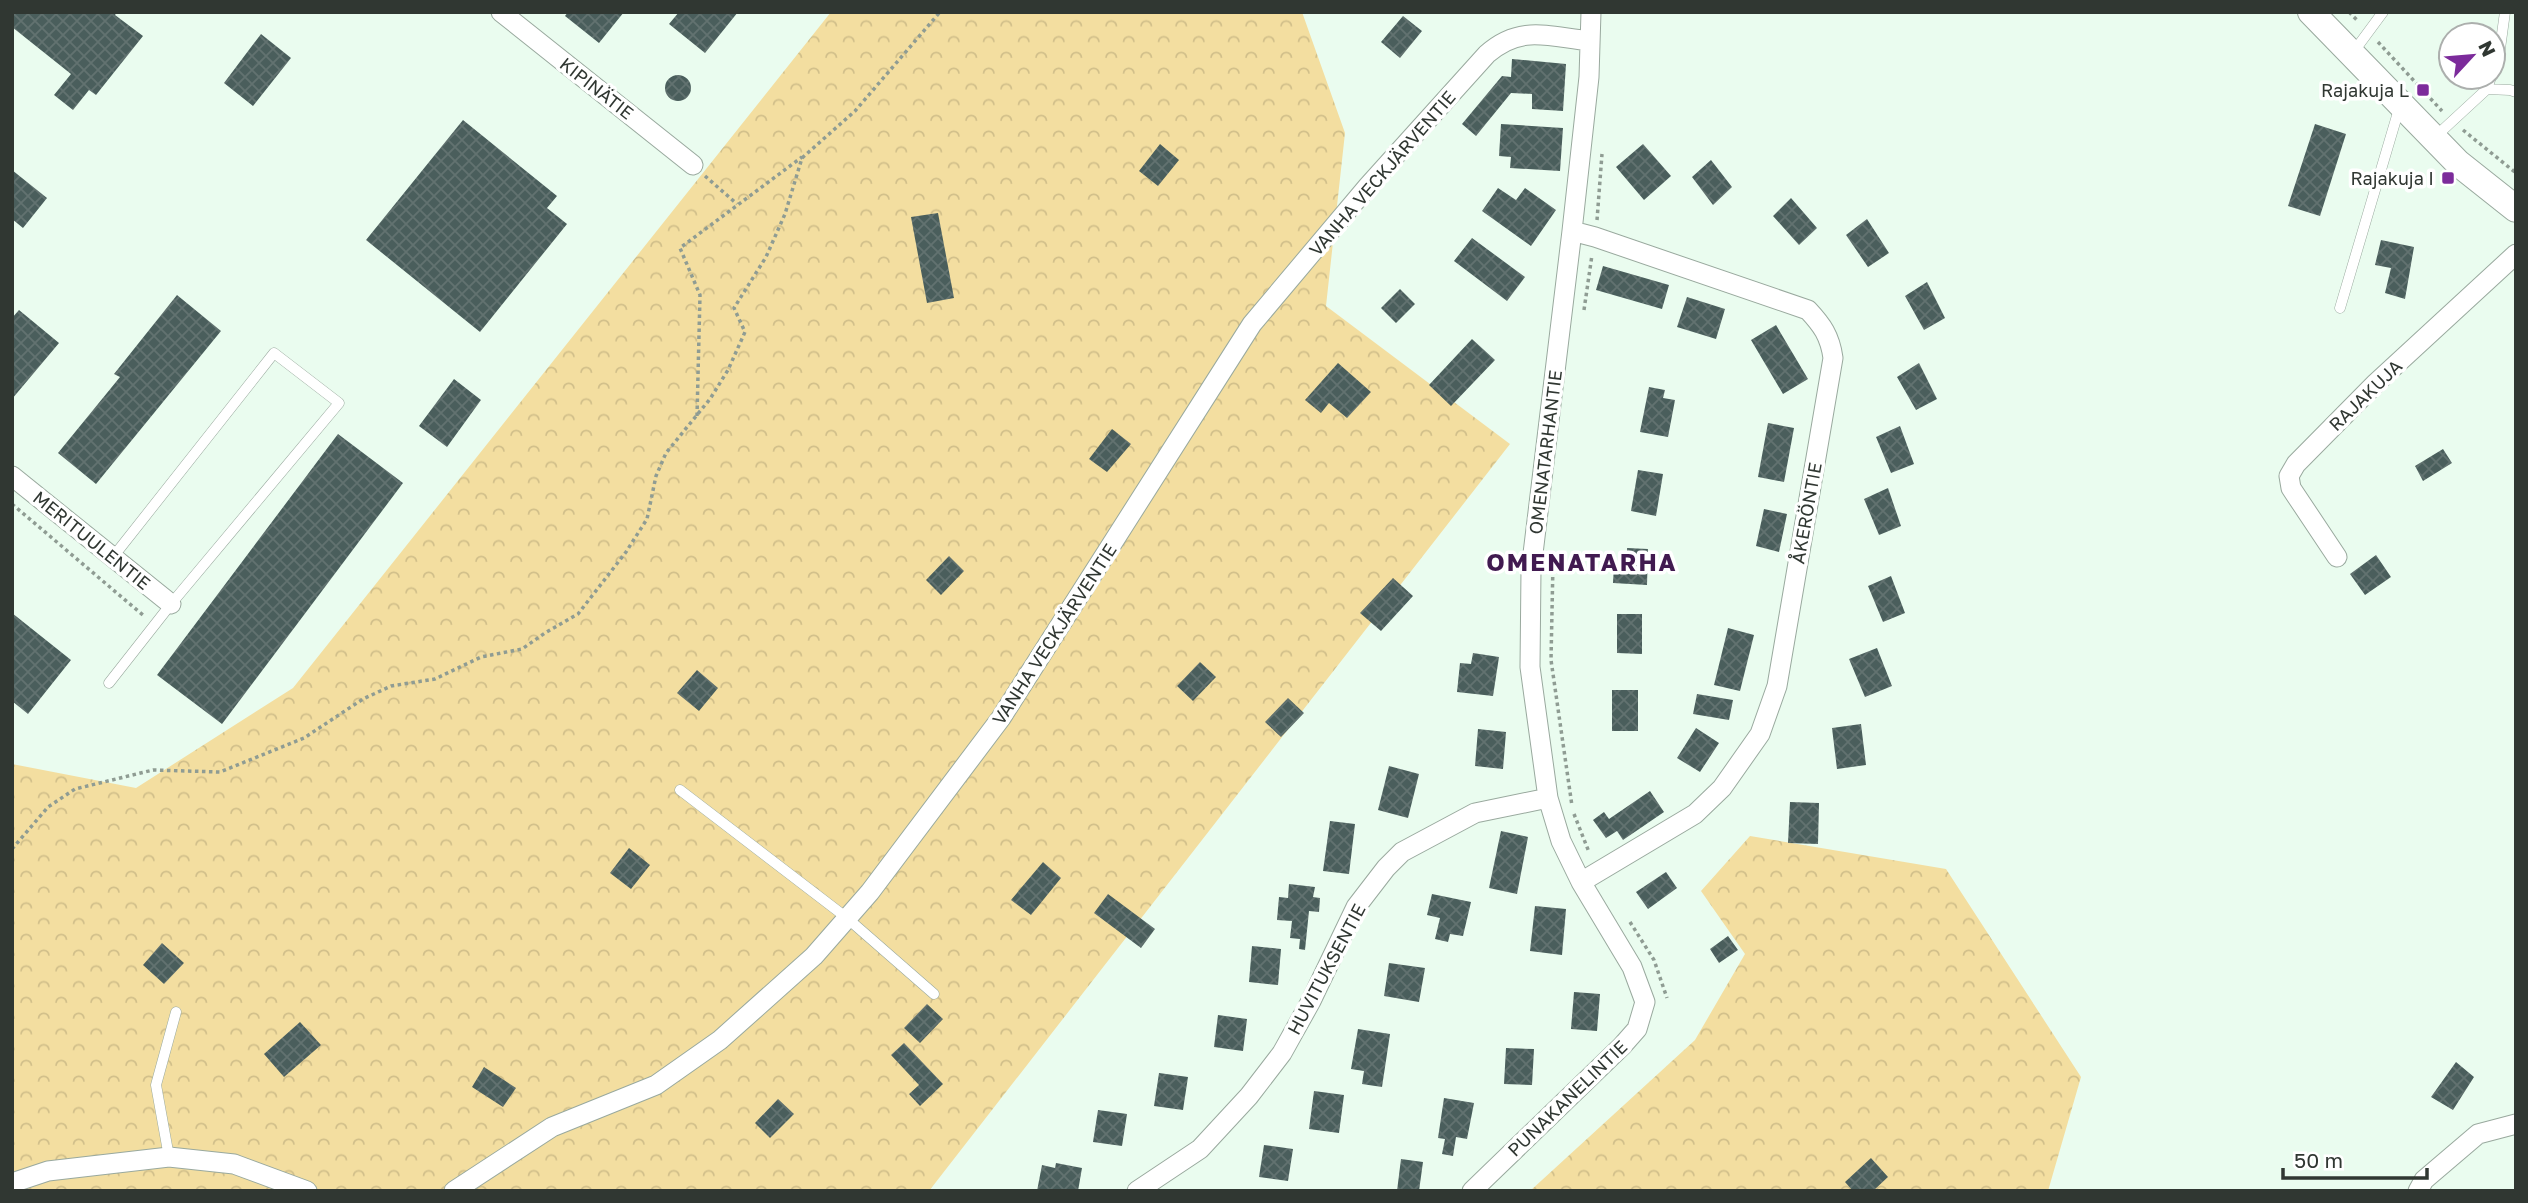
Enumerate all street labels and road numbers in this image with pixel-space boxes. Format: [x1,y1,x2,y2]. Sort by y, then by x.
street label: KIPINÄTIE [556,52,638,124]
street label: VANHA VECKJÄRVENTIE [1304,86,1460,260]
street label: RAJAKUJA [2324,355,2406,435]
street label: OMENATARHANTIE [1524,369,1566,535]
street label: ÅKERÖNTIE [1786,461,1826,565]
street label: MERITUULENTIE [29,486,155,594]
street label: VANHA VECKJÄRVENTIE [987,539,1121,729]
street label: HUVITUKSENTIE [1282,900,1370,1038]
street label: PUNAKANELINTIE [1503,1035,1631,1161]

